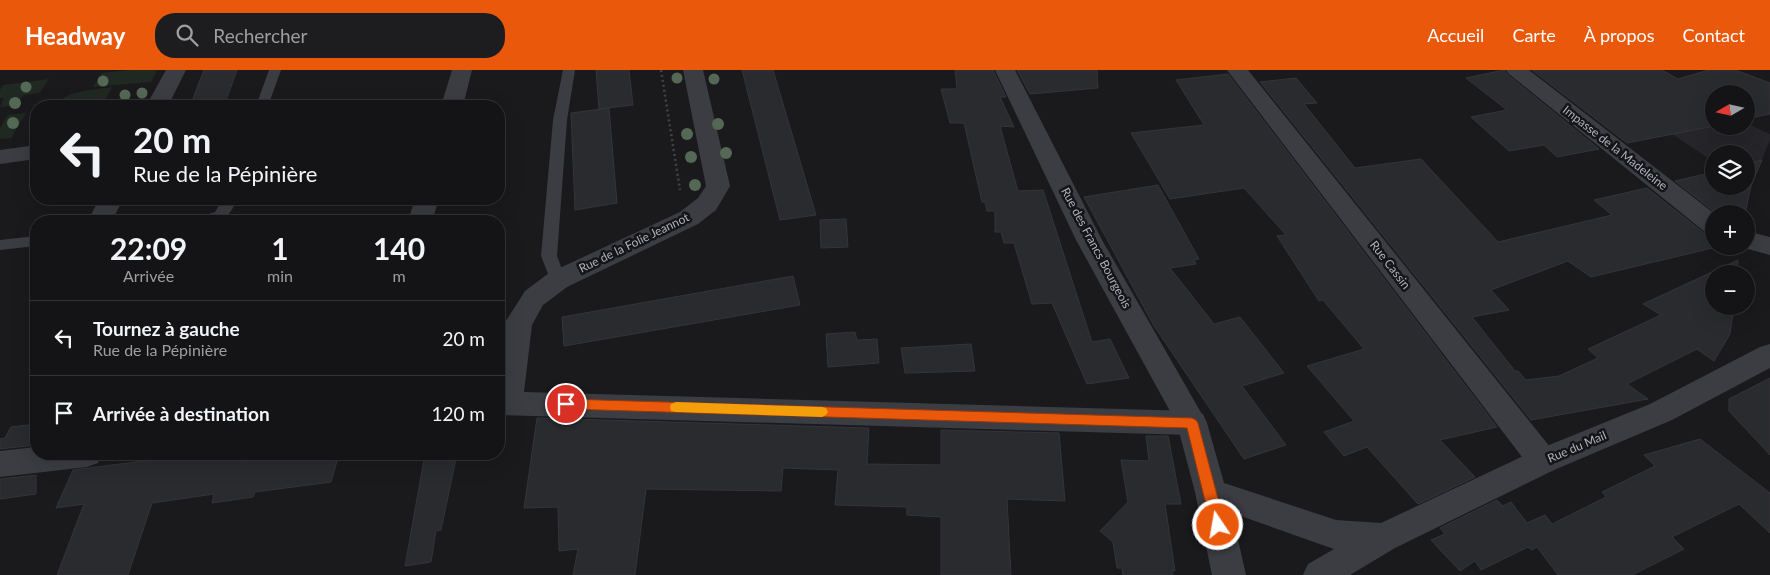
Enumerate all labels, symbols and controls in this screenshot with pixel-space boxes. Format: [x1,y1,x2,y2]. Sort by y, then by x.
search box [155,13,505,58]
text: Headway [25,21,125,50]
icon: search [173,21,201,49]
text: Rechercher [213,24,308,47]
text: Accueil [1427,24,1484,46]
text: Carte [1512,24,1556,46]
text: À propos [1584,24,1655,46]
text: Contact [1683,24,1745,46]
north arrow [1705,85,1755,135]
map controls [1705,85,1755,315]
street label: Impasse de la Madeleine [1560,102,1671,193]
text: 20 m [133,118,211,160]
icon: left [50,120,115,185]
button: layers [1705,145,1755,195]
text: Rue de la Pépinière [133,160,317,187]
street label: Rue des Francs Bourgeois [1058,185,1135,311]
button: + [1705,205,1755,255]
street label: Rue de la Folie Jeannot [576,209,692,276]
text: 22:09 [110,230,187,266]
text: 1 [271,230,289,266]
text: 140 [373,230,425,266]
street label: Rue Cassin [1367,237,1414,292]
button: − [1705,265,1755,315]
text: Arrivée [123,266,174,285]
text: min [267,266,293,285]
text: m [392,266,406,285]
text: Tournez à gauche [93,317,240,340]
icon: left [50,324,78,352]
text: 20 m [442,327,485,350]
text: Rue de la Pépinière [93,340,227,359]
pin [545,383,587,425]
icon: arrive [552,390,580,418]
icon: arrive [50,399,78,427]
text: Arrivée à destination [93,402,270,425]
text: 120 m [431,402,485,425]
street label: Rue du Mail [1545,427,1609,466]
position arrow [1191,498,1243,550]

